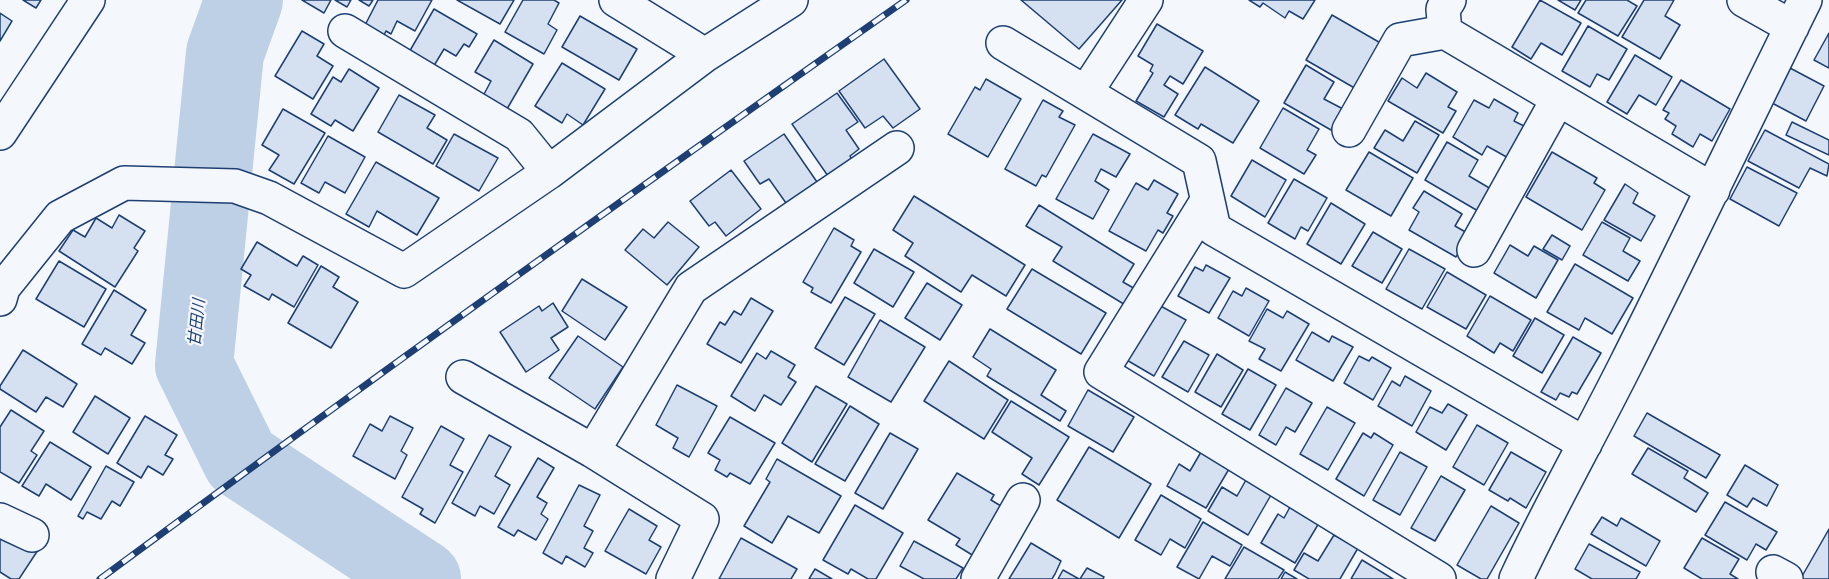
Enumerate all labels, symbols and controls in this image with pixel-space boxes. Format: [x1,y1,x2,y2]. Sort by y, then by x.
water label: 甘田川 [186,298,210,348]

